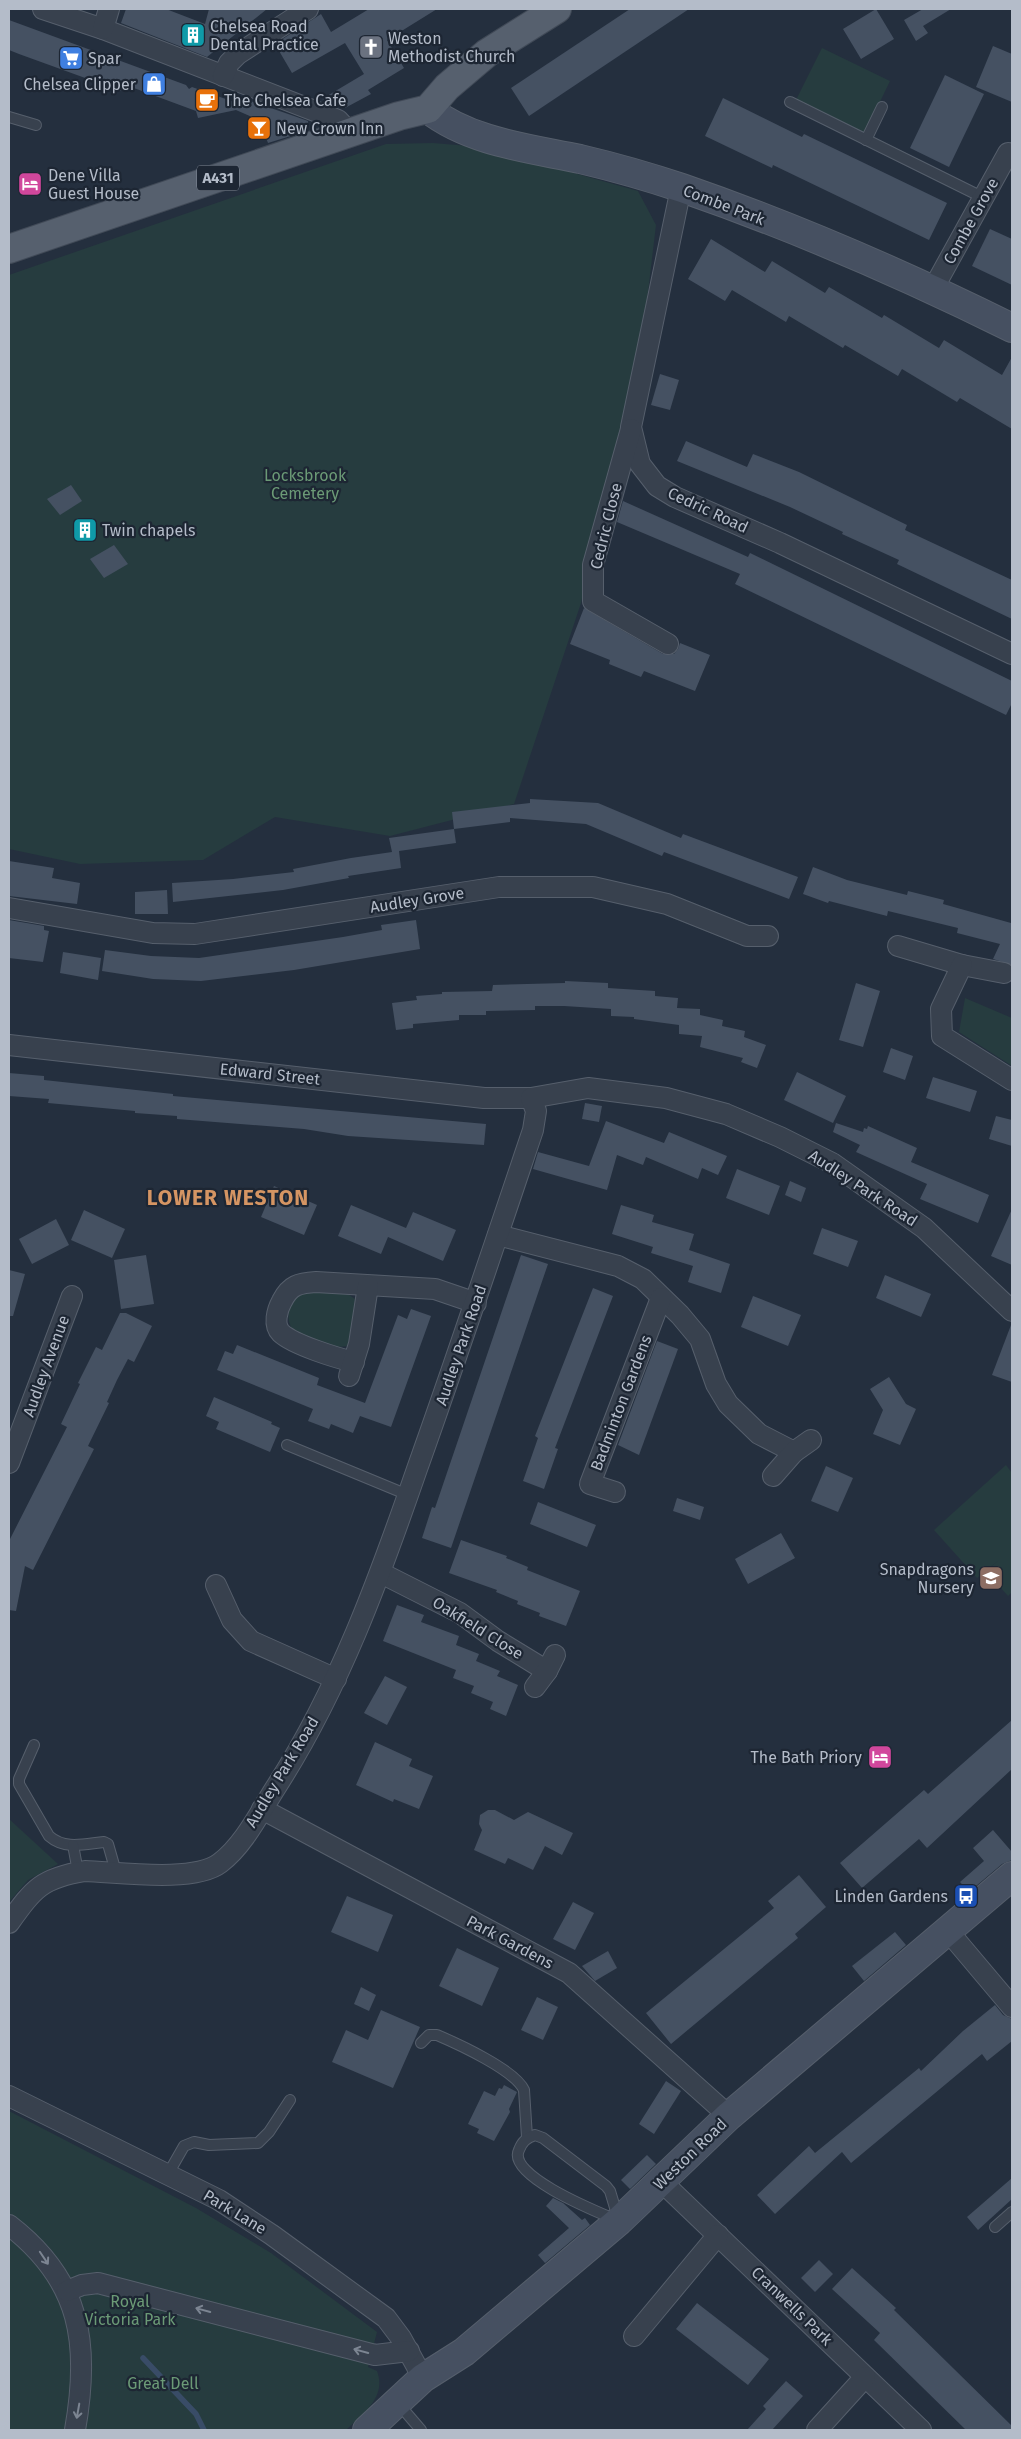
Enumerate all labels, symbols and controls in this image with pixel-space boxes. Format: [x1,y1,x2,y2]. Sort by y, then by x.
place label: Chelsea Road Dental Practice [210,17,319,54]
building icon: Chelsea Road Dental Practice [180,22,206,48]
place label: Weston Methodist Church [388,29,515,66]
church icon: Weston Methodist Church [358,34,384,60]
supermarket icon: Spar [58,45,84,71]
place label: Spar [88,49,122,68]
shop icon: Chelsea Clipper [141,71,167,97]
place label: Chelsea Clipper [24,75,137,94]
cafe icon: The Chelsea Cafe [194,87,220,113]
place label: The Chelsea Cafe [224,91,347,110]
bar icon: New Crown Inn [246,115,272,141]
place label: New Crown Inn [276,119,384,138]
place label: Dene Villa Guest House [48,166,139,203]
road number: A431 [197,166,239,190]
hotel icon: Dene Villa Guest House [17,171,43,197]
street label: Combe Grove [939,175,1003,267]
street label: Combe Park [681,181,768,230]
park label: Locksbrook Cemetery [264,466,347,503]
street label: Cedric Close [586,481,626,571]
street label: Cedric Road [665,483,751,537]
building icon: Twin chapels [72,517,98,543]
place label: Twin chapels [102,521,196,540]
street label: Audley Grove [369,883,465,917]
street label: Edward Street [219,1059,321,1089]
street label: Audley Park Road [805,1146,921,1230]
district label: LOWER WESTON [147,1185,309,1211]
street label: Audley Park Road [431,1282,491,1408]
street label: Audley Avenue [19,1313,73,1419]
street label: Badminton Gardens [586,1333,656,1473]
place label: Snapdragons Nursery [880,1560,974,1597]
school or university icon: Snapdragons Nursery [978,1565,1004,1591]
street label: Oakfield Close [429,1593,527,1663]
street label: Audley Park Road [241,1713,323,1831]
hotel icon: The Bath Priory [867,1744,893,1770]
place label: The Bath Priory [751,1748,862,1767]
bus stop icon: Linden Gardens [953,1883,979,1909]
place label: Linden Gardens [835,1887,948,1906]
street label: Park Gardens [463,1911,557,1973]
street label: Weston Road [649,2114,731,2194]
street label: Park Lane [200,2186,270,2238]
one-way arrow [39,2251,49,2265]
street label: Cranwells Park [748,2263,837,2350]
park label: Royal Victoria Park [84,2292,176,2329]
one-way arrow [196,2305,212,2315]
one-way arrow [353,2346,369,2356]
park label: Great Dell [127,2374,199,2393]
one-way arrow [73,2403,83,2419]

